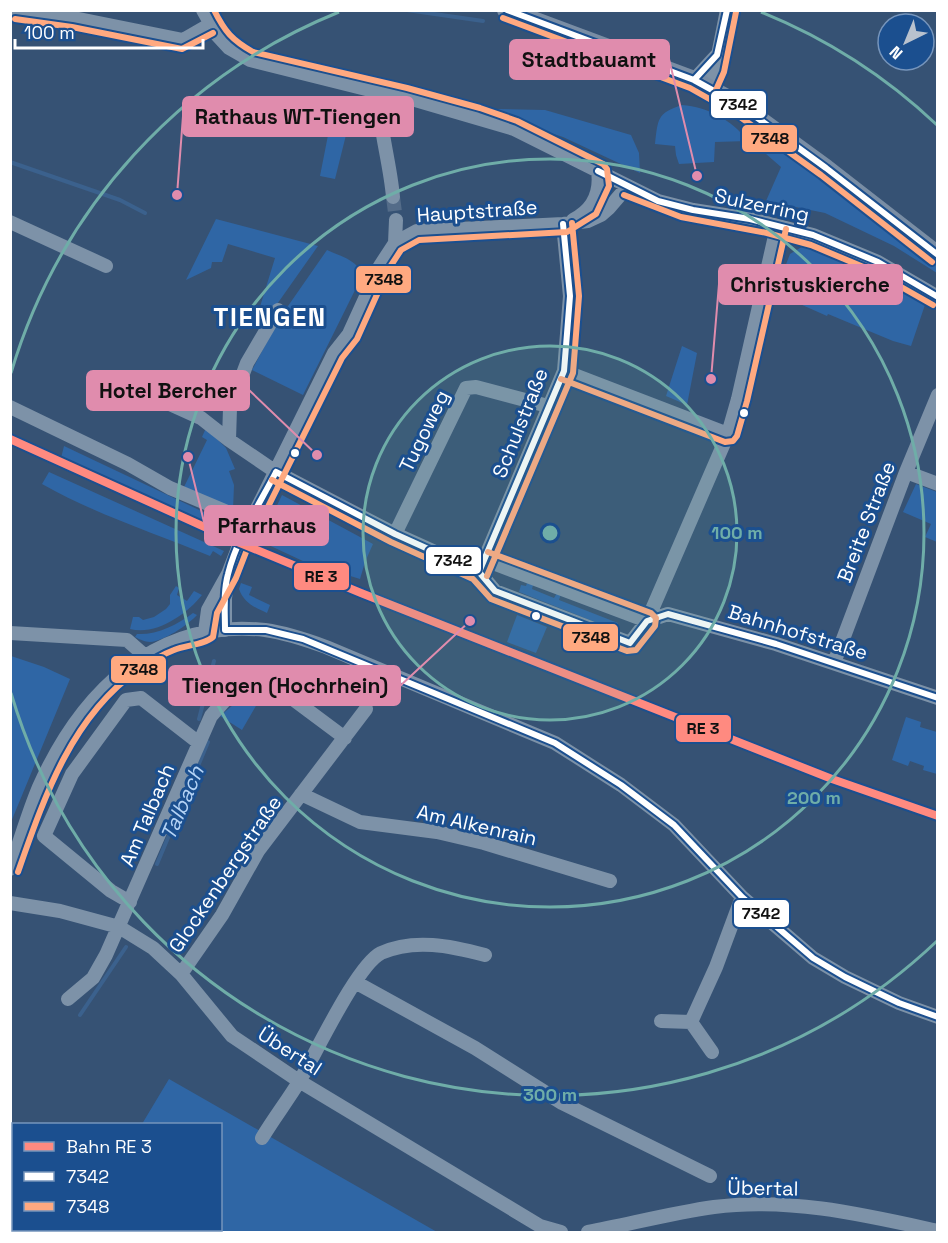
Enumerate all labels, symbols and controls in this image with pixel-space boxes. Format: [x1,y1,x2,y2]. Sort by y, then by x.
scale bar [15,12,202,50]
north arrow [876,12,936,72]
text: 100 m [24,21,75,44]
callout: Stadtbauamt [510,40,669,79]
text: N [885,41,907,64]
text: Stadtbauamt [522,46,656,73]
line badge: 7342 [710,90,767,119]
text: 7342 [719,94,757,115]
callout: Rathaus WT-Tiengen [183,97,413,136]
text: Rathaus WT-Tiengen [195,103,401,130]
line badge: 7348 [741,124,798,153]
text: 7348 [751,128,790,149]
street label: Sulzerring [712,182,812,228]
street label: Hauptstraße [416,194,538,228]
line badge: 7348 [355,265,412,294]
callout: Christuskierche [719,265,902,304]
text: 7348 [365,269,404,290]
text: Christuskierche [730,271,890,298]
district label: TIENGEN [213,300,327,334]
street label: Schulstraße [486,364,554,482]
callout: Hotel Bercher [87,371,249,410]
text: Hotel Bercher [99,377,237,404]
street label: Tugoweg [393,386,455,476]
unlabelled marker [738,407,750,419]
unlabelled marker [289,447,301,459]
street label: Breite Straße [831,458,901,586]
callout: Pfarrhaus [205,506,328,545]
text: Pfarrhaus [217,512,317,539]
text: 100 m [711,521,763,544]
centre of rings [540,523,560,543]
line badge: 7342 [425,546,482,575]
text: 7342 [434,550,472,571]
line badge: RE 3 [293,562,350,591]
text: RE 3 [305,566,338,587]
street label: Bahnhofstraße [725,598,871,666]
unlabelled marker [530,610,542,622]
line badge: 7348 [562,623,619,652]
text: 7348 [572,627,611,648]
line badge: 7348 [110,655,167,684]
text: 7348 [120,659,159,680]
callout: Tiengen (Hochrhein) [169,666,400,705]
text: Tiengen (Hochrhein) [182,672,388,699]
line badge: RE 3 [675,714,732,743]
text: RE 3 [687,718,720,739]
street label: Am Talbach [114,760,180,870]
water label: Talbach [154,761,210,844]
text: 200 m [787,786,841,809]
street label: Glockenbergstraße [163,790,287,958]
street label: Am Alkenrain [414,799,540,851]
line badge: 7342 [733,899,790,928]
text: 7342 [742,903,780,924]
street label: Übertal [253,1021,327,1081]
text: 300 m [523,1083,577,1106]
legend [12,1123,222,1231]
text: Bahn RE 3 [66,1135,152,1158]
text: 7342 [66,1165,109,1188]
street label: Übertal [727,1174,799,1202]
text: 7348 [66,1195,110,1218]

